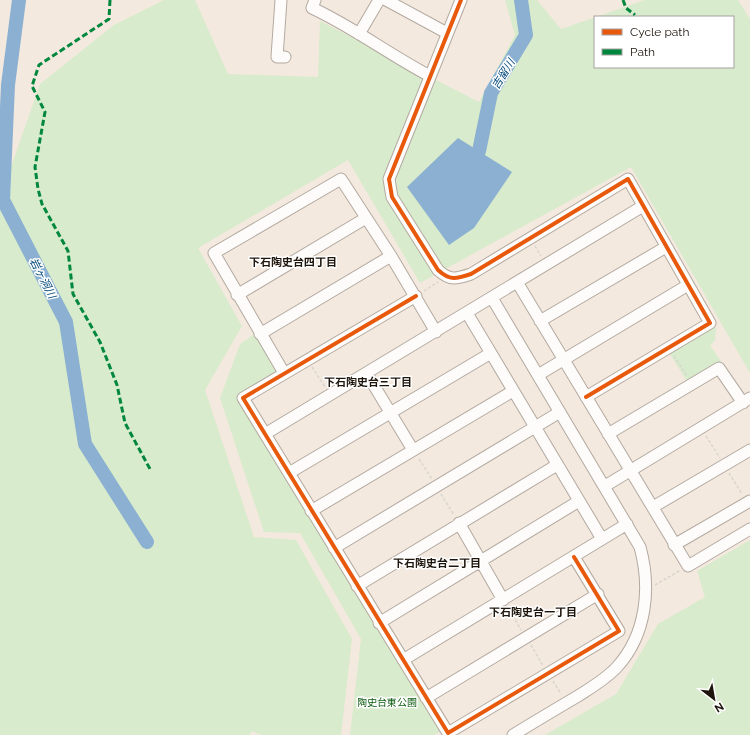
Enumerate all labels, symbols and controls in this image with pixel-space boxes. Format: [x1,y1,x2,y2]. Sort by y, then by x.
legend [594,16,734,68]
text: Cycle path [630,25,689,39]
text: Path [630,45,655,59]
water label: 吉留川 [489,56,518,92]
water label: 岩ヶ洞川 [27,256,59,302]
district label: 下石陶史台四丁目 [249,256,337,269]
district label: 下石陶史台三丁目 [324,376,412,389]
district label: 下石陶史台二丁目 [393,557,481,570]
district label: 下石陶史台一丁目 [489,606,577,619]
north arrow [694,679,734,719]
park label: 陶史台東公園 [357,697,417,708]
text: N [712,699,726,715]

